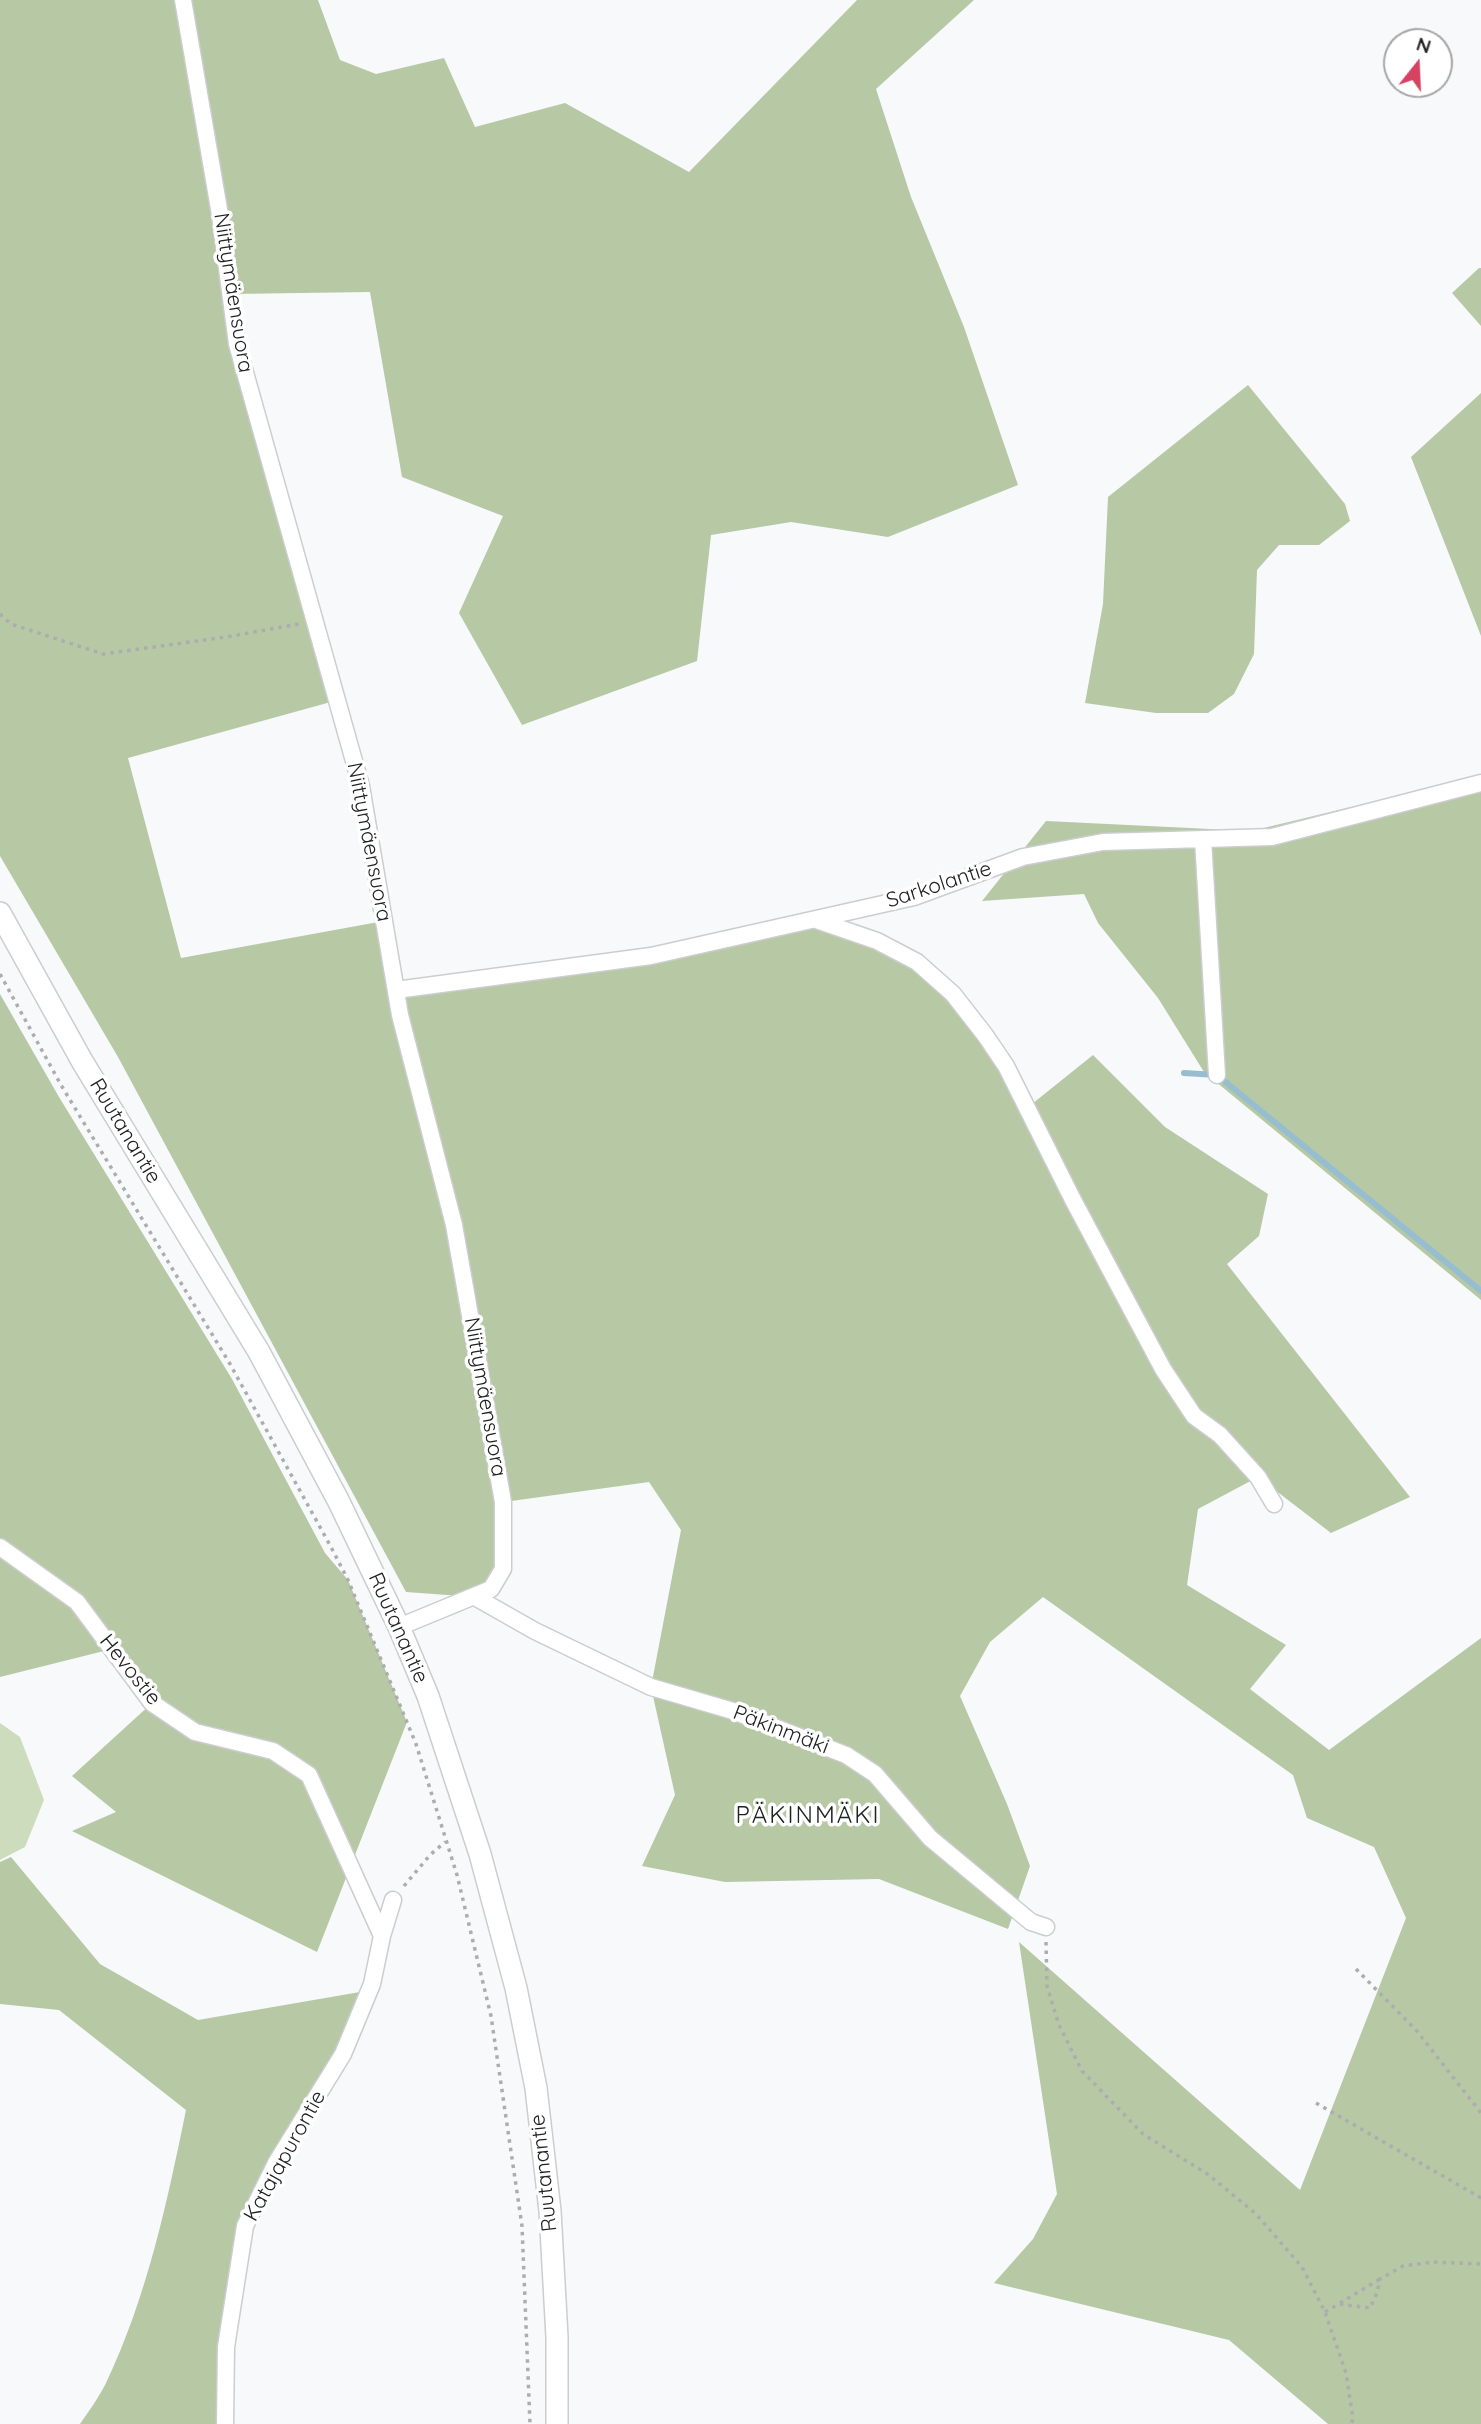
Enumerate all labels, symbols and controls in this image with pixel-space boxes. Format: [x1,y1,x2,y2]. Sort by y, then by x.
north arrow [1383,28,1453,98]
text: N [1414,31,1434,59]
street label: Niittymäensuora [208,211,258,375]
street label: Niittymäensuora [341,760,397,924]
street label: Sarkolantie [883,856,995,914]
street label: Ruutanantie [84,1074,166,1188]
street label: Niittymäensuora [459,1315,511,1479]
street label: Ruutanantie [362,1569,434,1687]
street label: Hevostie [94,1629,166,1711]
street label: Päkinmäki [730,1700,832,1760]
district label: PÄKINMÄKI [737,1802,879,1830]
street label: Katajapurontie [239,2086,331,2226]
street label: Ruutanantie [525,2113,563,2233]

